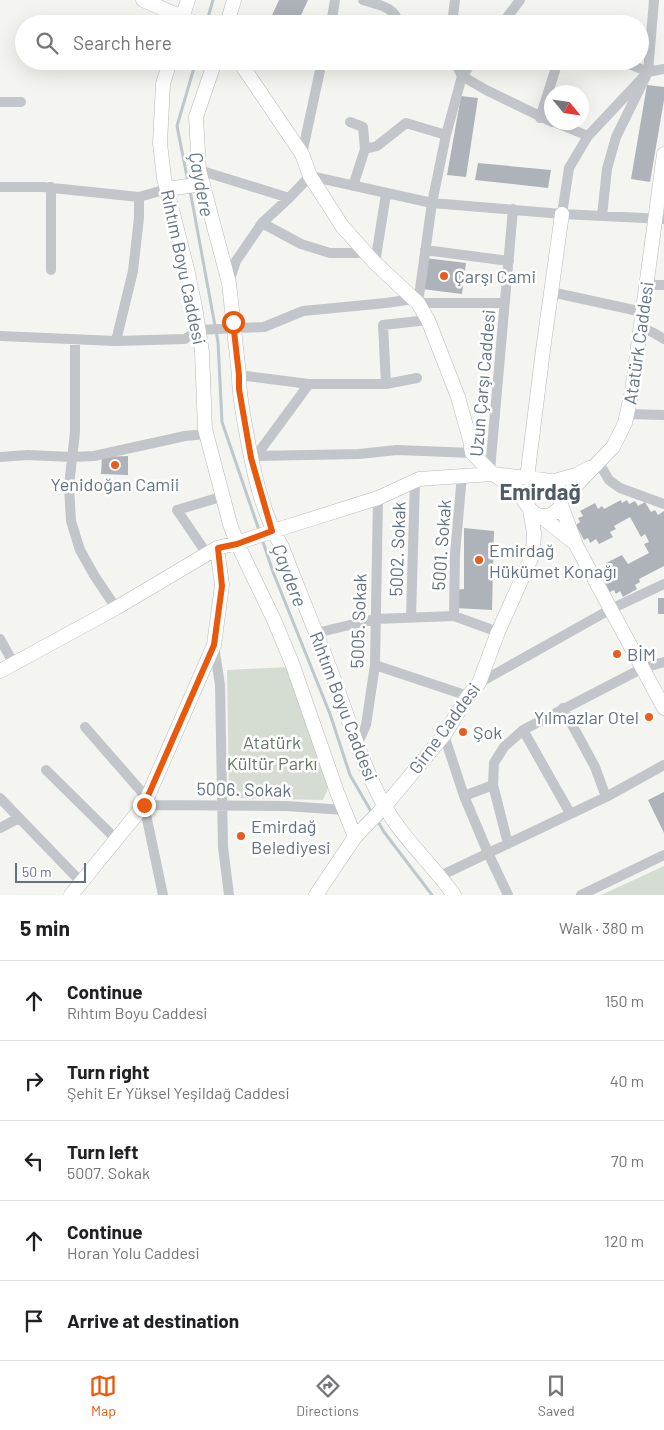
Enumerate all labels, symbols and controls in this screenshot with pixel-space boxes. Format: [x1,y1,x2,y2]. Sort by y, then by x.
search box [15,15,649,70]
icon: search [33,29,61,57]
text: Search here [73,31,172,54]
north arrow [544,85,589,130]
water label: Çaydere [184,150,220,219]
street label: Rıhtım Boyu Caddesi [157,187,211,347]
place label: Çarşı Cami [454,265,536,287]
marker: Çarşı Cami [438,270,450,282]
street label: Atatürk Caddesi [618,280,658,406]
street label: Uzun Çarşı Caddesi [465,309,499,457]
route start [222,311,245,334]
marker: Yenidoğan Camii [109,459,121,471]
place label: Yenidoğan Camii [51,473,179,495]
district label: Emirdağ [499,478,581,504]
street label: 5001. Sokak [427,499,455,591]
street label: 5002. Sokak [384,501,410,597]
place label: Emirdağ Hükümet Konağı [489,539,616,582]
water label: Çaydere [268,540,313,610]
marker: Emirdağ Hükümet Konağı [473,554,485,566]
street label: 5005. Sokak [345,573,371,669]
street label: Rıhtım Boyu Caddesi [305,628,383,784]
place label: BİM [627,643,656,665]
marker: BİM [611,648,623,660]
street label: Girne Caddesi [404,678,484,778]
place label: Yılmazlar Otel [534,706,639,728]
marker: Yılmazlar Otel [643,711,655,723]
place label: Şok [473,721,502,743]
marker: Şok [457,726,469,738]
park label: Atatürk Kültür Parkı [227,731,317,774]
street label: 5006. Sokak [196,777,292,801]
route end [133,794,156,817]
place label: Emirdağ Belediyesi [251,815,331,858]
marker: Emirdağ Belediyesi [235,830,247,842]
scale bar [15,860,86,883]
text: 50 m [22,863,51,880]
text: 5 min [20,915,70,940]
text: Walk · 380 m [559,918,644,937]
text: Continue [67,980,143,1003]
icon: ahead [20,987,48,1015]
text: 150 m [605,991,644,1010]
text: Rıhtım Boyu Caddesi [67,1003,207,1022]
text: Turn right [67,1060,149,1083]
icon: right [20,1067,48,1095]
text: 40 m [610,1071,644,1090]
text: Şehit Er Yüksel Yeşildağ Caddesi [67,1083,290,1102]
text: Turn left [67,1140,138,1163]
icon: left [20,1147,48,1175]
text: 70 m [611,1151,644,1170]
text: 5007. Sokak [67,1163,150,1182]
text: Continue [67,1220,143,1243]
icon: ahead [20,1227,48,1255]
text: 120 m [604,1231,644,1250]
text: Horan Yolu Caddesi [67,1243,200,1262]
icon: arrive [20,1307,48,1335]
text: Arrive at destination [67,1309,239,1332]
tab: Map [89,1372,117,1419]
tab: Directions [296,1372,359,1419]
tab: Saved [538,1372,575,1419]

